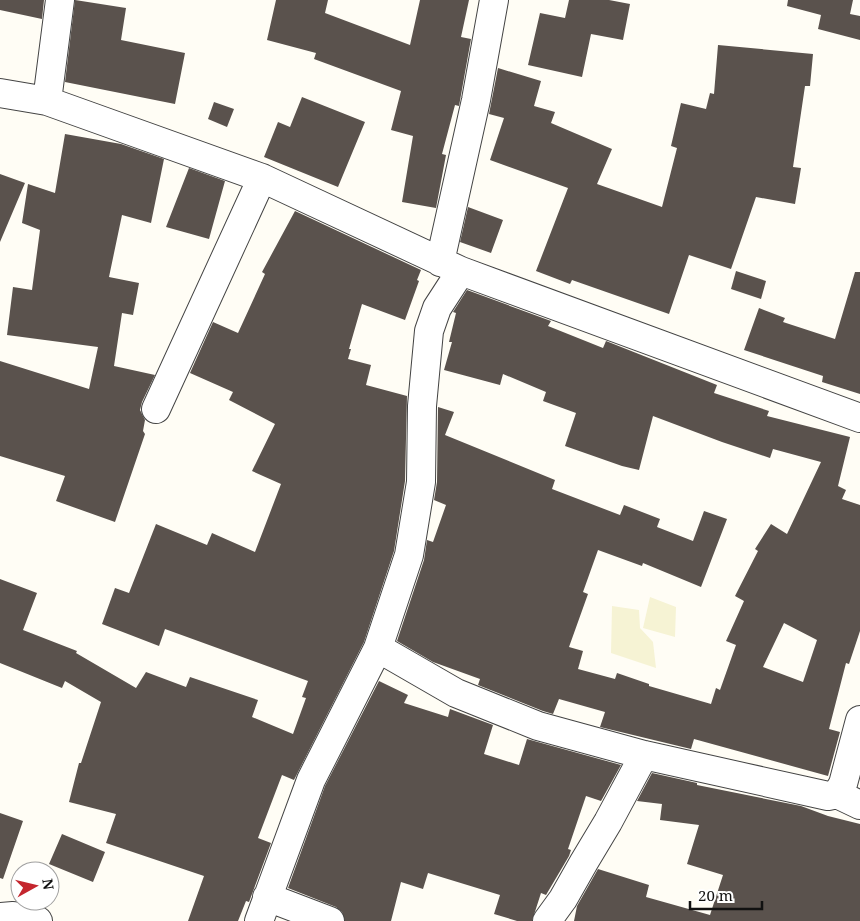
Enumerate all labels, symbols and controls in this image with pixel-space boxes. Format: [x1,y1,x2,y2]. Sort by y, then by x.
north arrow [10,861,60,911]
text: N [38,877,59,891]
scale bar [690,878,762,910]
text: 20 m [698,885,733,905]

